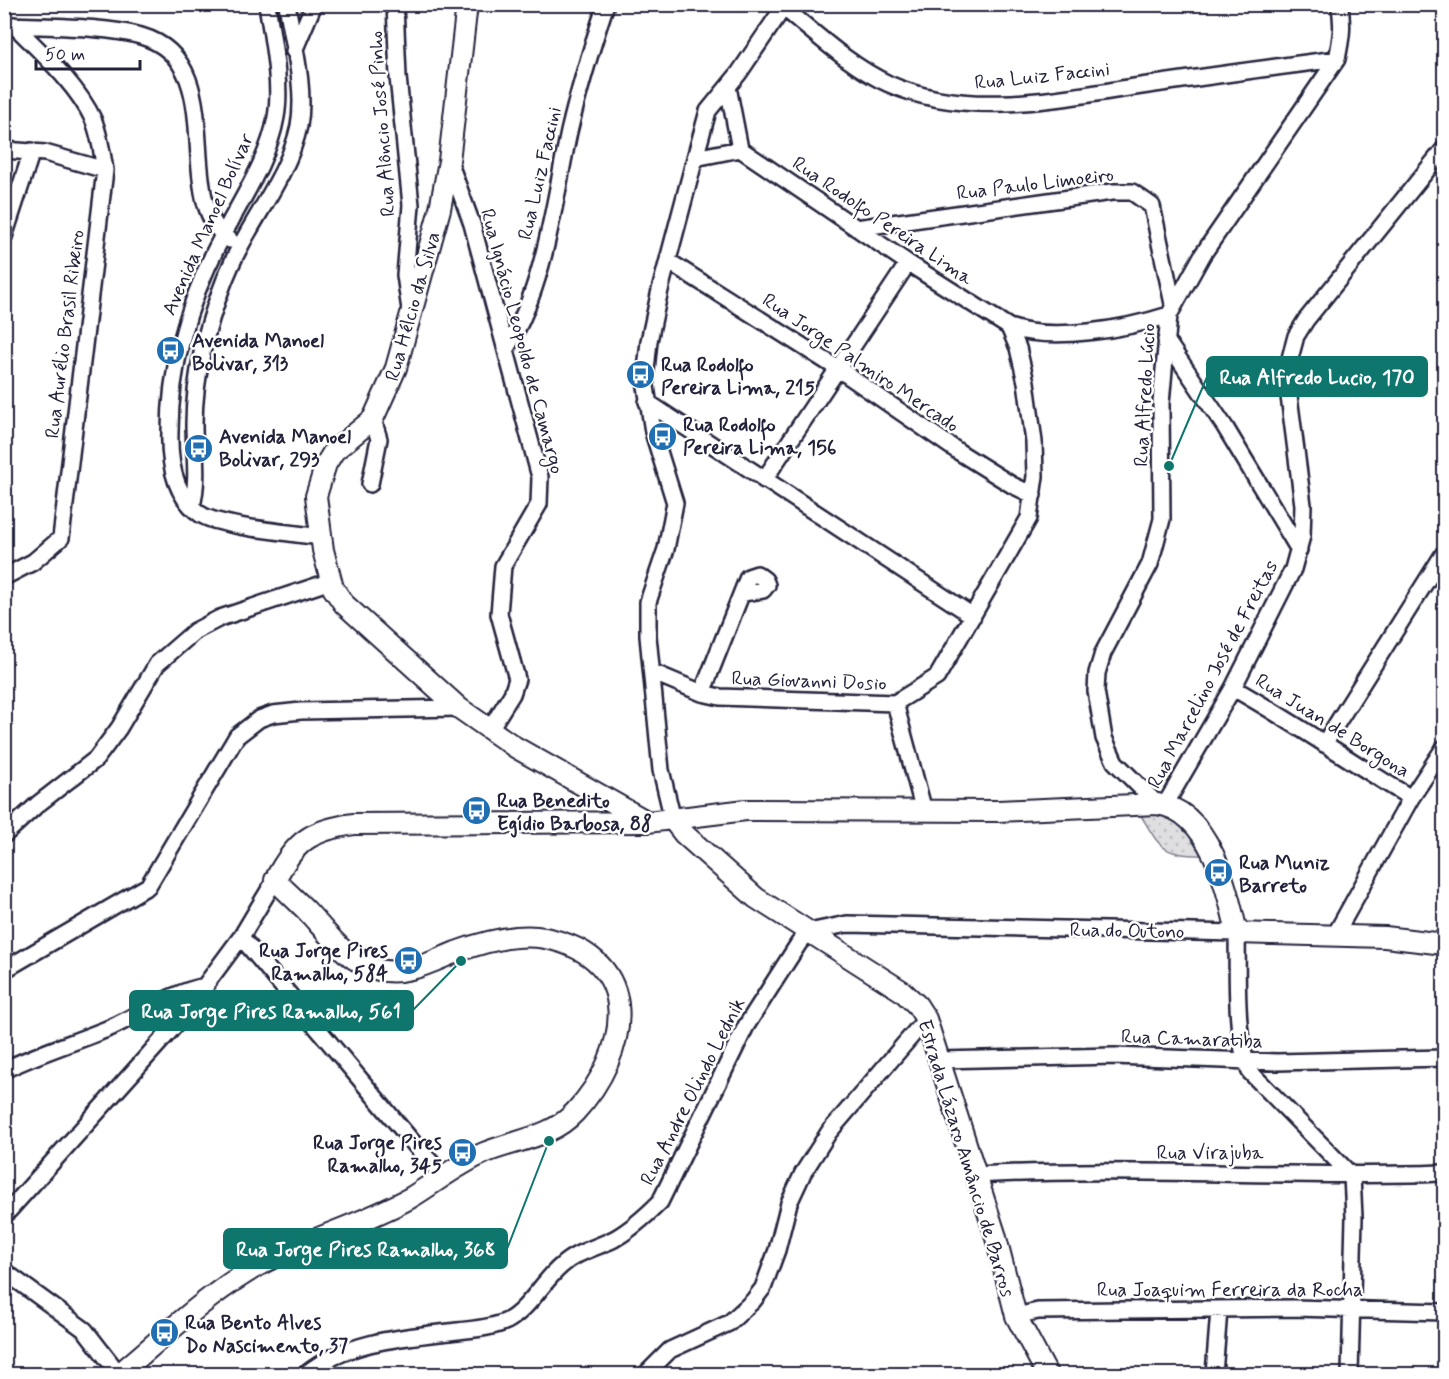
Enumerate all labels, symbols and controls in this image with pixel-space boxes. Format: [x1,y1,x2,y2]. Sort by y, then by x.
street label: Rua Alôncio José Pinho [363,30,402,218]
scale bar [36,33,140,71]
text: 50 m [45,43,85,67]
street label: Rua Luiz Faccini [973,56,1111,97]
street label: Rua Luiz Faccini [512,104,569,243]
street label: Avenida Manoel Bolívar [156,129,261,320]
street label: Rua Rodolfo Pereira Lima [785,151,979,294]
street label: Rua Paulo Limoeiro [955,161,1115,208]
street label: Rua Ignácio Leopoldo de Camargo [472,206,570,477]
street label: Rua Aurélio Brasil Ribeiro [39,228,92,440]
street label: Rua Hélcio da Silva [379,228,448,384]
street label: Rua Jorge Palmiro Mercado [756,287,964,440]
street label: Rua Alfredo Lúcio [1128,323,1163,467]
place label: Avenida Manoel Bolivar, 313 [192,328,324,378]
bus stop icon: Avenida Manoel Bolivar, 313 [155,335,187,367]
place label: Rua Rodolfo Pereira Lima, 215 [661,352,815,402]
callout: Rua Alfredo Lucio, 170 [1207,357,1427,396]
bus stop icon: Rua Rodolfo Pereira Lima, 215 [624,359,656,391]
text: Rua Alfredo Lucio, 170 [1219,364,1415,392]
place label: Rua Rodolfo Pereira Lima, 156 [683,412,836,462]
bus stop icon: Rua Rodolfo Pereira Lima, 156 [646,420,678,452]
place label: Avenida Manoel Bolivar, 293 [219,424,351,474]
bus stop icon: Avenida Manoel Bolivar, 293 [182,432,214,464]
street label: Rua Marcelino José de Freitas [1141,556,1285,794]
street label: Rua Giovanni Dosio [731,665,887,698]
street label: Rua Juan de Borgona [1249,668,1415,786]
place label: Rua Benedito Egídio Barbosa, 88 [497,788,652,838]
bus stop icon: Rua Benedito Egídio Barbosa, 88 [460,795,492,827]
place label: Rua Muniz Barreto [1239,850,1330,900]
bus stop icon: Rua Muniz Barreto [1202,857,1234,889]
street label: Rua do Outono [1069,917,1185,946]
place label: Rua Jorge Pires Ramalho, 584 [259,938,388,988]
bus stop icon: Rua Jorge Pires Ramalho, 584 [393,945,425,977]
callout: Rua Jorge Pires Ramalho, 561 [130,991,413,1030]
street label: Rua Andre Olindo Lednik [634,993,752,1190]
text: Rua Jorge Pires Ramalho, 561 [141,998,401,1028]
street label: Estrada Lázaro Amâncio de Barros [910,1016,1021,1301]
street label: Rua Camaratiba [1120,1024,1263,1055]
place label: Rua Jorge Pires Ramalho, 345 [313,1130,442,1180]
bus stop icon: Rua Jorge Pires Ramalho, 345 [447,1137,479,1169]
street label: Rua Virajuba [1156,1140,1265,1167]
callout: Rua Jorge Pires Ramalho, 368 [224,1229,507,1268]
text: Rua Jorge Pires Ramalho, 368 [236,1236,496,1266]
street label: Rua Joaquim Ferreira da Rocha [1097,1277,1363,1304]
place label: Rua Bento Alves Do Nascimento, 37 [185,1310,348,1360]
bus stop icon: Rua Bento Alves Do Nascimento, 37 [148,1317,180,1349]

